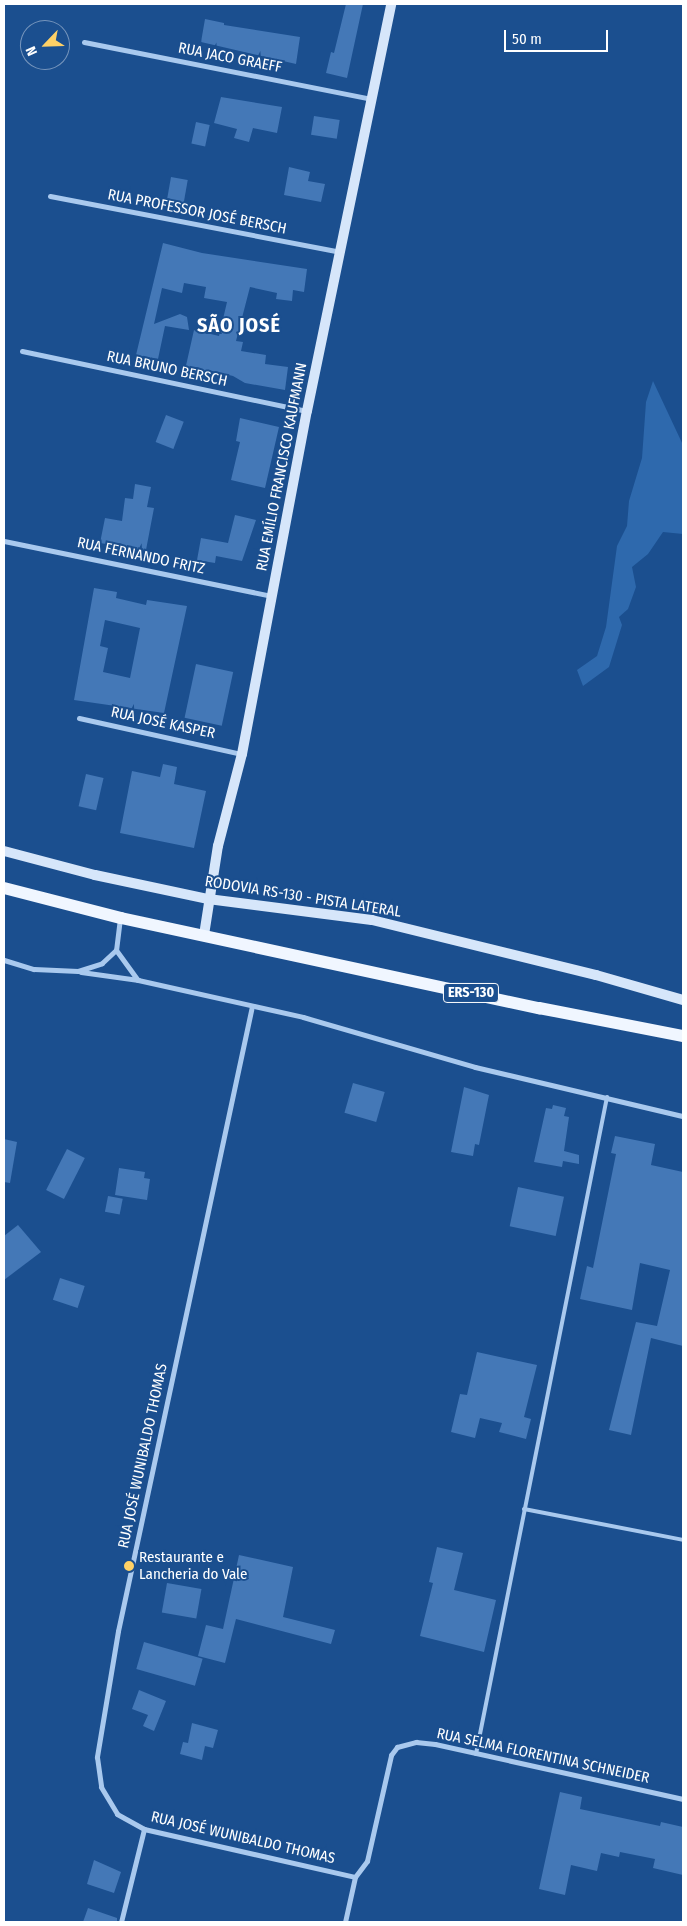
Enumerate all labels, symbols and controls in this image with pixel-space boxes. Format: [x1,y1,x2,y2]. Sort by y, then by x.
north arrow [20,20,70,70]
scale bar [507,20,611,52]
text: 50 m [512,30,542,48]
street label: RUA JACO GRAEFF [177,39,283,77]
text: N [22,44,41,58]
street label: RUA PROFESSOR JOSÉ BERSCH [106,186,288,238]
district label: SÃO JOSÉ [196,313,282,337]
street label: RUA BRUNO BERSCH [105,347,229,391]
street label: RUA EMÍLIO FRANCISCO KAUFMANN [253,361,311,573]
street label: RUA FERNANDO FRITZ [75,534,207,578]
street label: RUA JOSÉ KASPER [109,703,217,743]
street label: RODOVIA RS-130 - PISTA LATERAL [204,873,402,921]
road number: ERS-130 [442,981,500,1004]
street label: RUA JOSÉ WUNIBALDO THOMAS [115,1362,171,1550]
place label: Restaurante e Lancheria do Vale [139,1548,247,1583]
marker: Restaurante e Lancheria do Vale [123,1560,135,1572]
street label: RUA SELMA FLORENTINA SCHNEIDER [435,1725,651,1787]
street label: RUA JOSÉ WUNIBALDO THOMAS [149,1808,337,1868]

